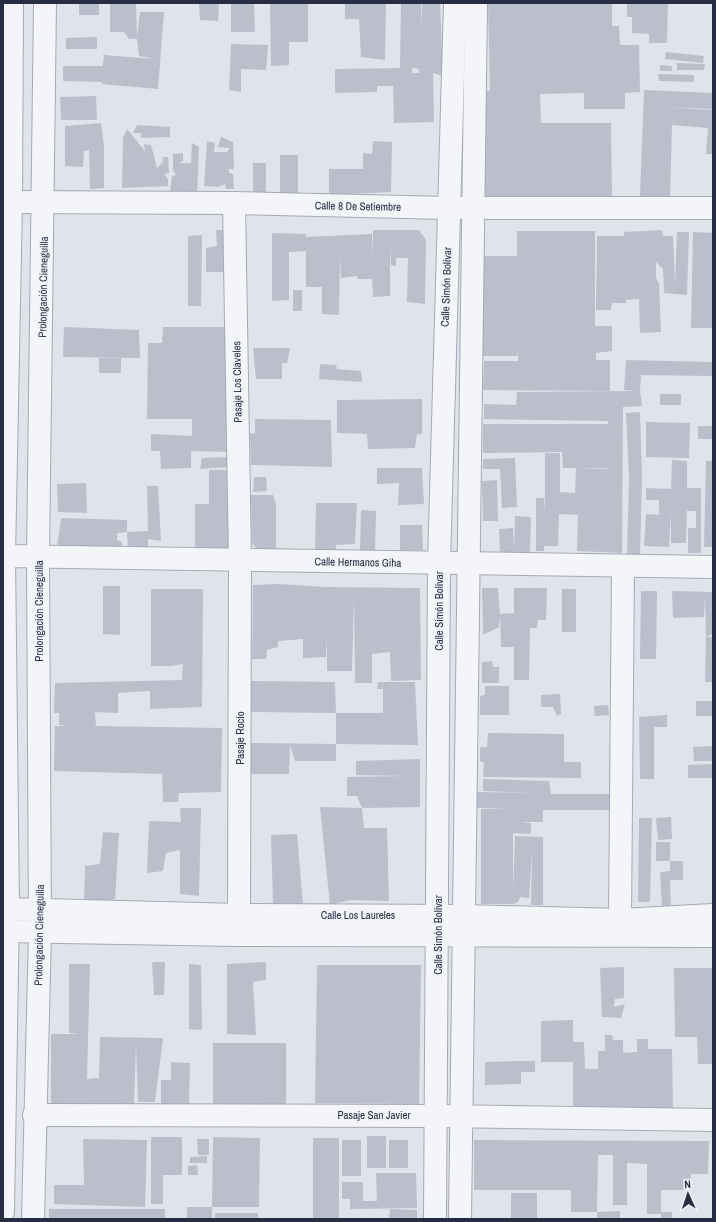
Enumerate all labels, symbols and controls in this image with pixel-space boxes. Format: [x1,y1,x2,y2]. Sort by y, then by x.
street label: Calle 8 De Setiembre [315,198,401,214]
street label: Prolongación Cieneguilla [35,236,51,338]
street label: Calle Simón Bolívar [438,247,454,327]
street label: Pasaje Los Claveles [229,341,245,423]
street label: Calle Hermanos Giha [315,554,401,570]
street label: Prolongación Cieneguilla [32,560,46,662]
street label: Calle Simón Bolívar [432,571,446,651]
street label: Pasaje Rocío [233,711,247,765]
street label: Prolongación Cieneguilla [31,884,47,986]
street label: Calle Simón Bolívar [431,895,445,975]
street label: Calle Los Laureles [321,908,396,922]
street label: Pasaje San Javier [337,1108,411,1122]
north arrow [668,1174,708,1214]
text: N [684,1177,691,1191]

